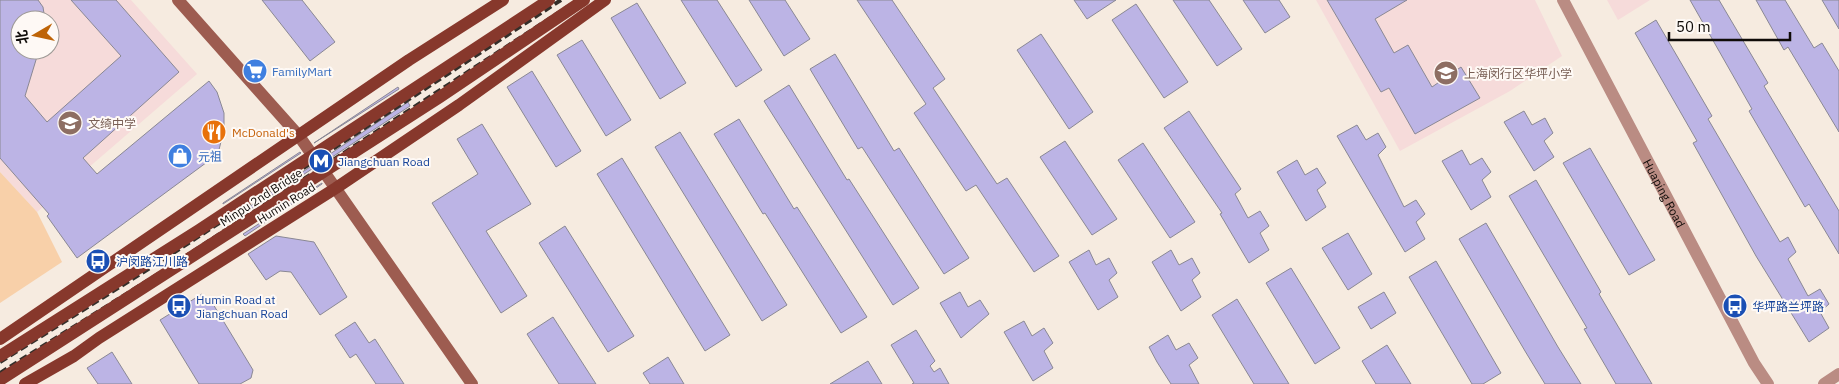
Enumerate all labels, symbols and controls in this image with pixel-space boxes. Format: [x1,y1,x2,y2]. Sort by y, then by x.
north arrow [10,10,60,60]
scale bar [1669,10,1790,42]
text: 50 m [1676,17,1711,36]
text: 北 [12,29,32,45]
supermarket icon: FamilyMart [242,58,268,84]
school or university icon: 上海闵行区华坪小学 [1433,60,1459,86]
place label: FamilyMart [272,64,332,79]
place label: 上海闵行区华坪小学 [1464,66,1572,81]
school or university icon: 文绮中学 [57,110,83,136]
place label: 文绮中学 [88,116,136,131]
restaurant icon: McDonald's [201,119,227,145]
place label: McDonald's [232,125,295,140]
shop icon: 元祖 [167,143,193,169]
metro station icon: Jiangchuan Road [308,148,334,174]
place label: 元祖 [198,149,222,164]
place label: Jiangchuan Road [338,154,430,169]
street label: Huaping Road [1640,156,1689,230]
street label: Minpu 2nd Bridge [217,165,305,229]
street label: Humin Road [254,179,318,227]
bus stop icon: 沪闵路江川路 [85,248,111,274]
place label: 沪闵路江川路 [116,254,188,269]
place label: Humin Road at Jiangchuan Road [196,292,288,321]
bus stop icon: Humin Road at Jiangchuan Road [166,293,192,319]
bus stop icon: 华坪路兰坪路 [1722,293,1748,319]
place label: 华坪路兰坪路 [1752,299,1824,314]

